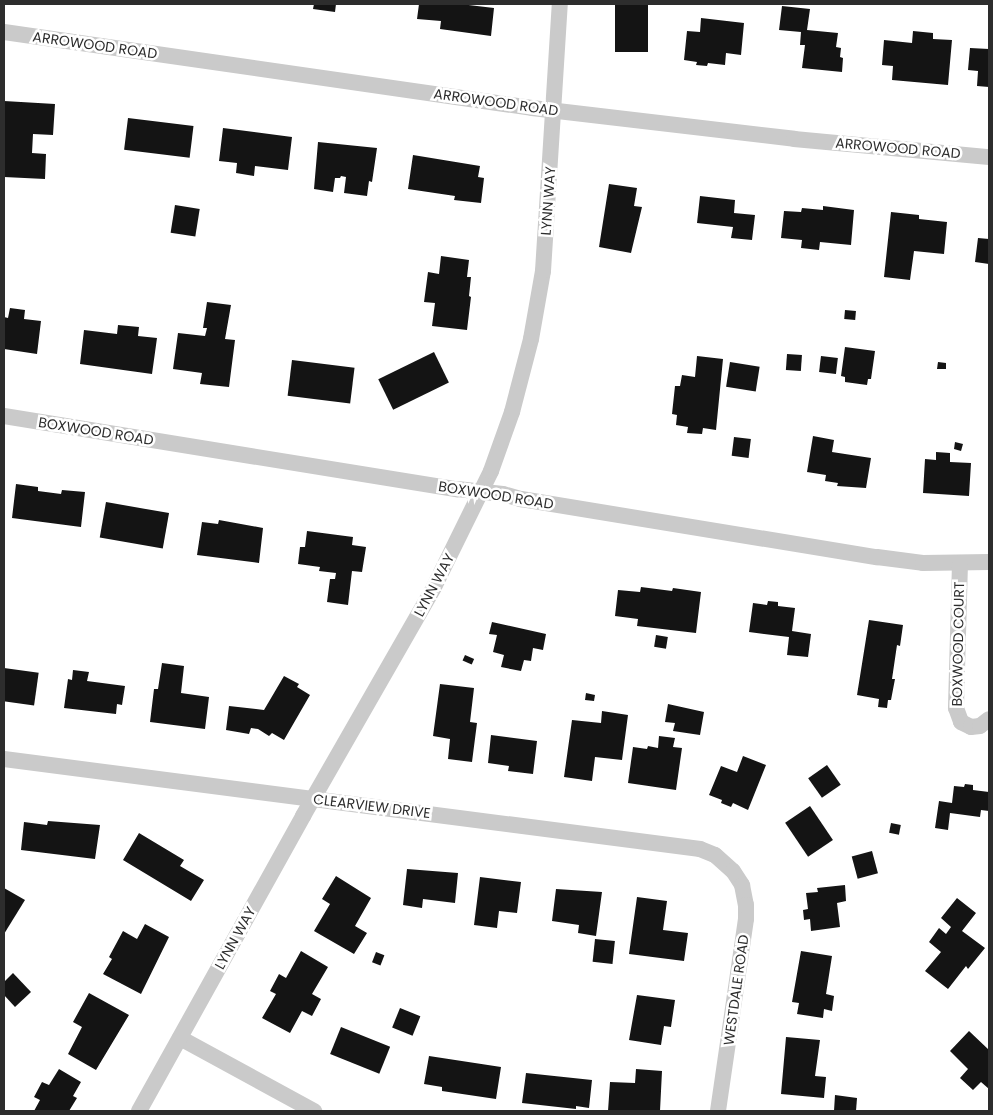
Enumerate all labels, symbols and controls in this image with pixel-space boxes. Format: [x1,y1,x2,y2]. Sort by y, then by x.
street label: ARROWOOD ROAD [32,28,158,62]
street label: ARROWOOD ROAD [433,85,559,119]
street label: ARROWOOD ROAD [835,134,961,162]
street label: LYNN WAY [537,166,559,236]
street label: BOXWOOD ROAD [37,414,155,448]
street label: BOXWOOD ROAD [437,478,555,512]
street label: LYNN WAY [410,551,458,619]
street label: BOXWOOD COURT [949,581,967,707]
street label: CLEARVIEW DRIVE [312,790,432,822]
street label: LYNN WAY [211,904,259,972]
street label: WESTDALE ROAD [720,933,752,1047]

